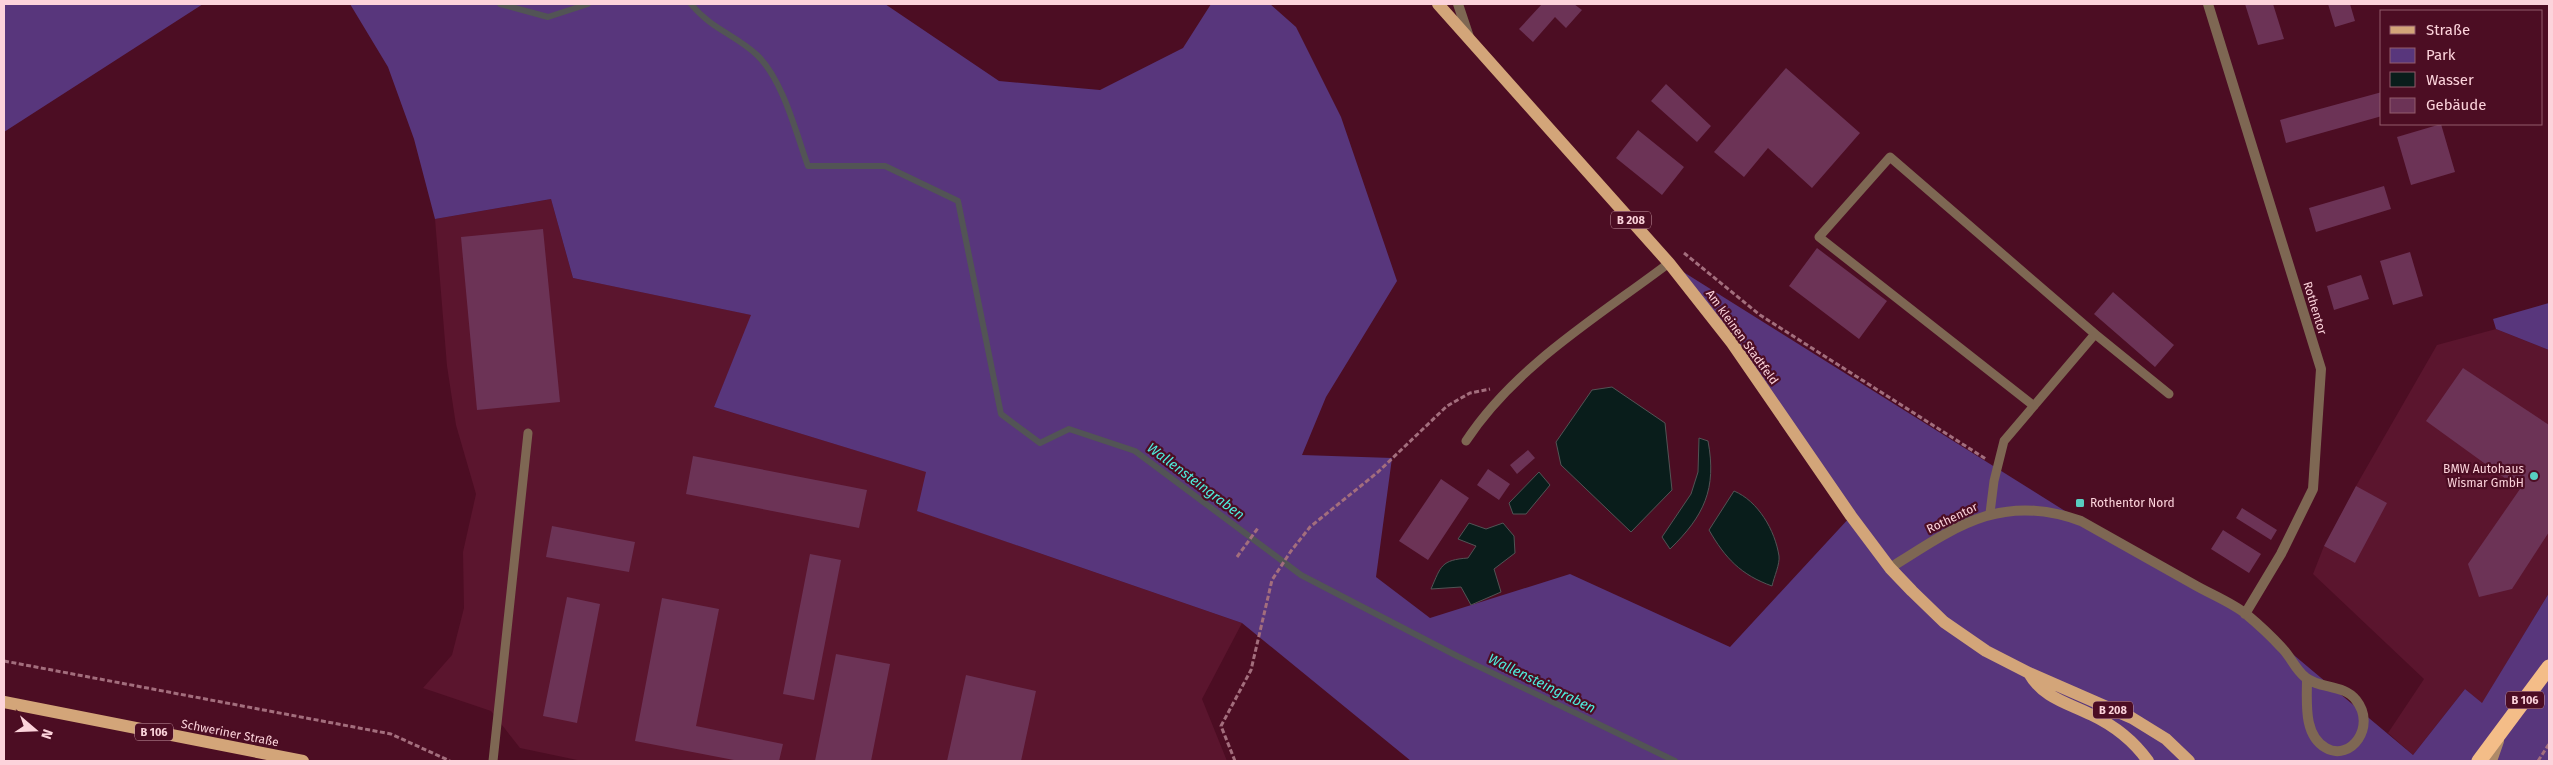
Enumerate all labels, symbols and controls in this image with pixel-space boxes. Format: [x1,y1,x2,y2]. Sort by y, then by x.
legend [2380,10,2543,125]
text: Straße [2426,21,2470,39]
text: Park [2426,46,2456,64]
text: Wasser [2426,71,2474,89]
text: Gebäude [2426,96,2486,114]
road number: B 208 [1611,212,1651,228]
street label: Rothentor [2300,280,2330,337]
street label: Am kleinen Stadtfeld [1703,287,1781,387]
water label: Wallensteingraben [1144,439,1248,524]
place label: BMW Autohaus Wismar GmbH [2443,462,2524,490]
marker: BMW Autohaus Wismar GmbH [2528,470,2540,482]
place label: Rothentor Nord [2090,496,2175,510]
marker: Rothentor Nord [2074,497,2086,509]
street label: Rothentor [1924,500,1980,536]
water label: Wallensteingraben [1485,650,1598,717]
road number: B 106 [2506,692,2544,708]
road number: B 208 [2093,702,2133,718]
north arrow [10,705,60,755]
street label: Schweriner Straße [180,717,280,749]
road number: B 106 [135,724,173,740]
text: N [37,727,56,741]

